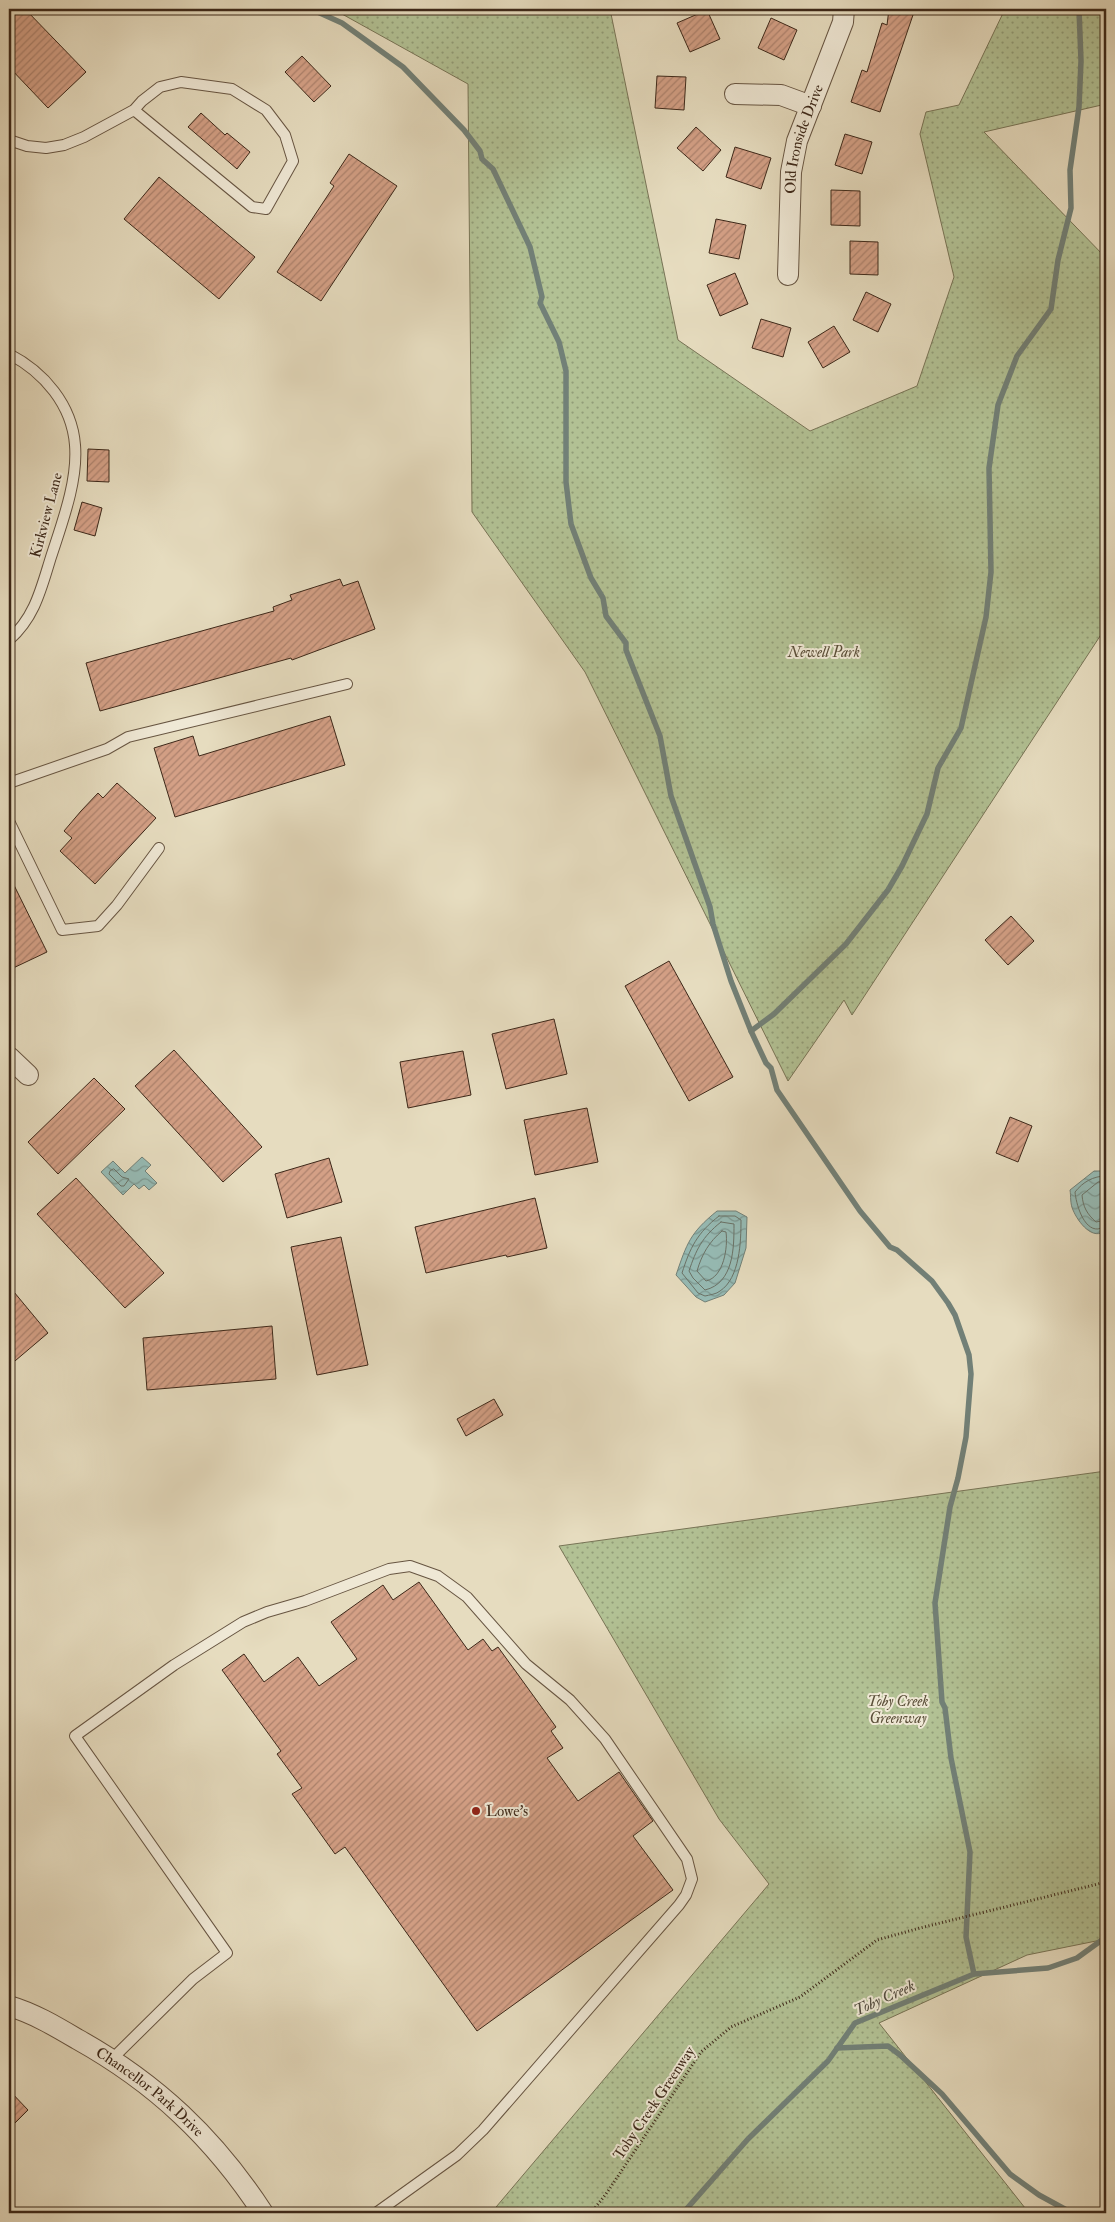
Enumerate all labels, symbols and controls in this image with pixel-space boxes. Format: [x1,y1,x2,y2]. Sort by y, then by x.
street label: Old Ironside Drive [781,82,828,194]
street label: Kirkview Lane [26,471,67,560]
park label: Newell Park [787,643,860,662]
park label: Toby Creek Greenway [868,1692,928,1728]
place label: Lowe's [486,1802,528,1821]
marker: Lowe's [470,1805,482,1817]
water label: Toby Creek [851,1975,918,2020]
street label: Chancellor Park Drive [92,2043,208,2141]
street label: Toby Creek Greenway [609,2043,700,2164]

